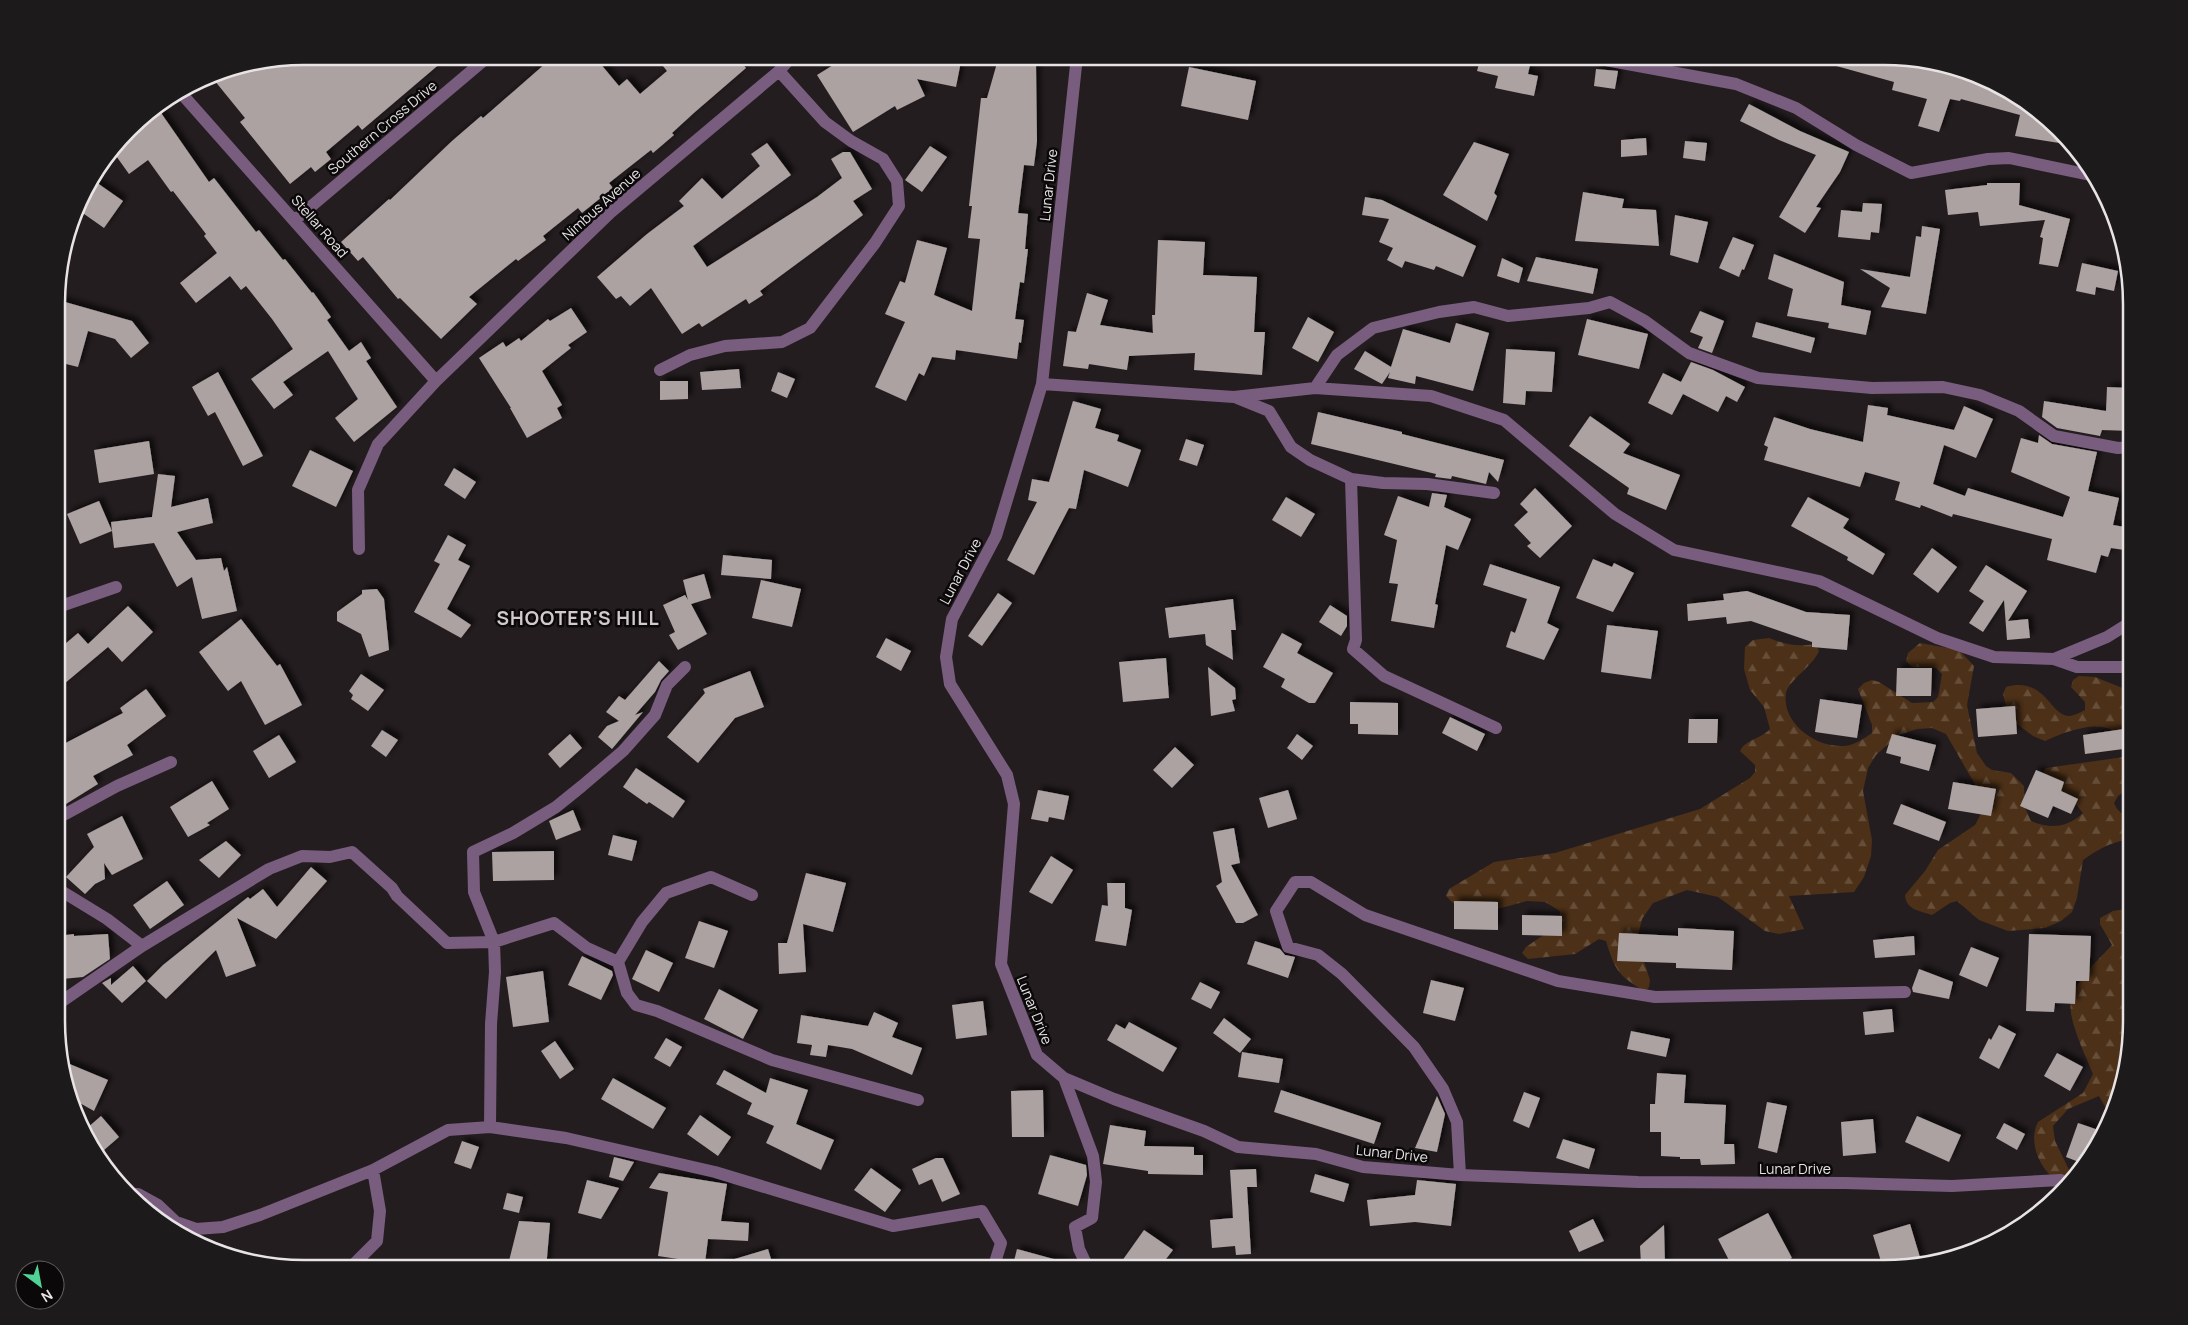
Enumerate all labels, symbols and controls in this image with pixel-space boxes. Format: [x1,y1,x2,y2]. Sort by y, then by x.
street label: Southern Cross Drive [323,76,441,178]
street label: Lunar Drive [1035,148,1061,222]
street label: Nimbus Avenue [558,164,644,244]
street label: Stellar Road [287,191,353,261]
street label: Lunar Drive [935,535,985,607]
district label: SHOOTER'S HILL [496,605,660,631]
street label: Lunar Drive [1013,973,1057,1047]
street label: Lunar Drive [1355,1140,1429,1166]
street label: Lunar Drive [1759,1159,1831,1178]
north arrow [15,1260,65,1310]
text: N [38,1286,56,1307]

